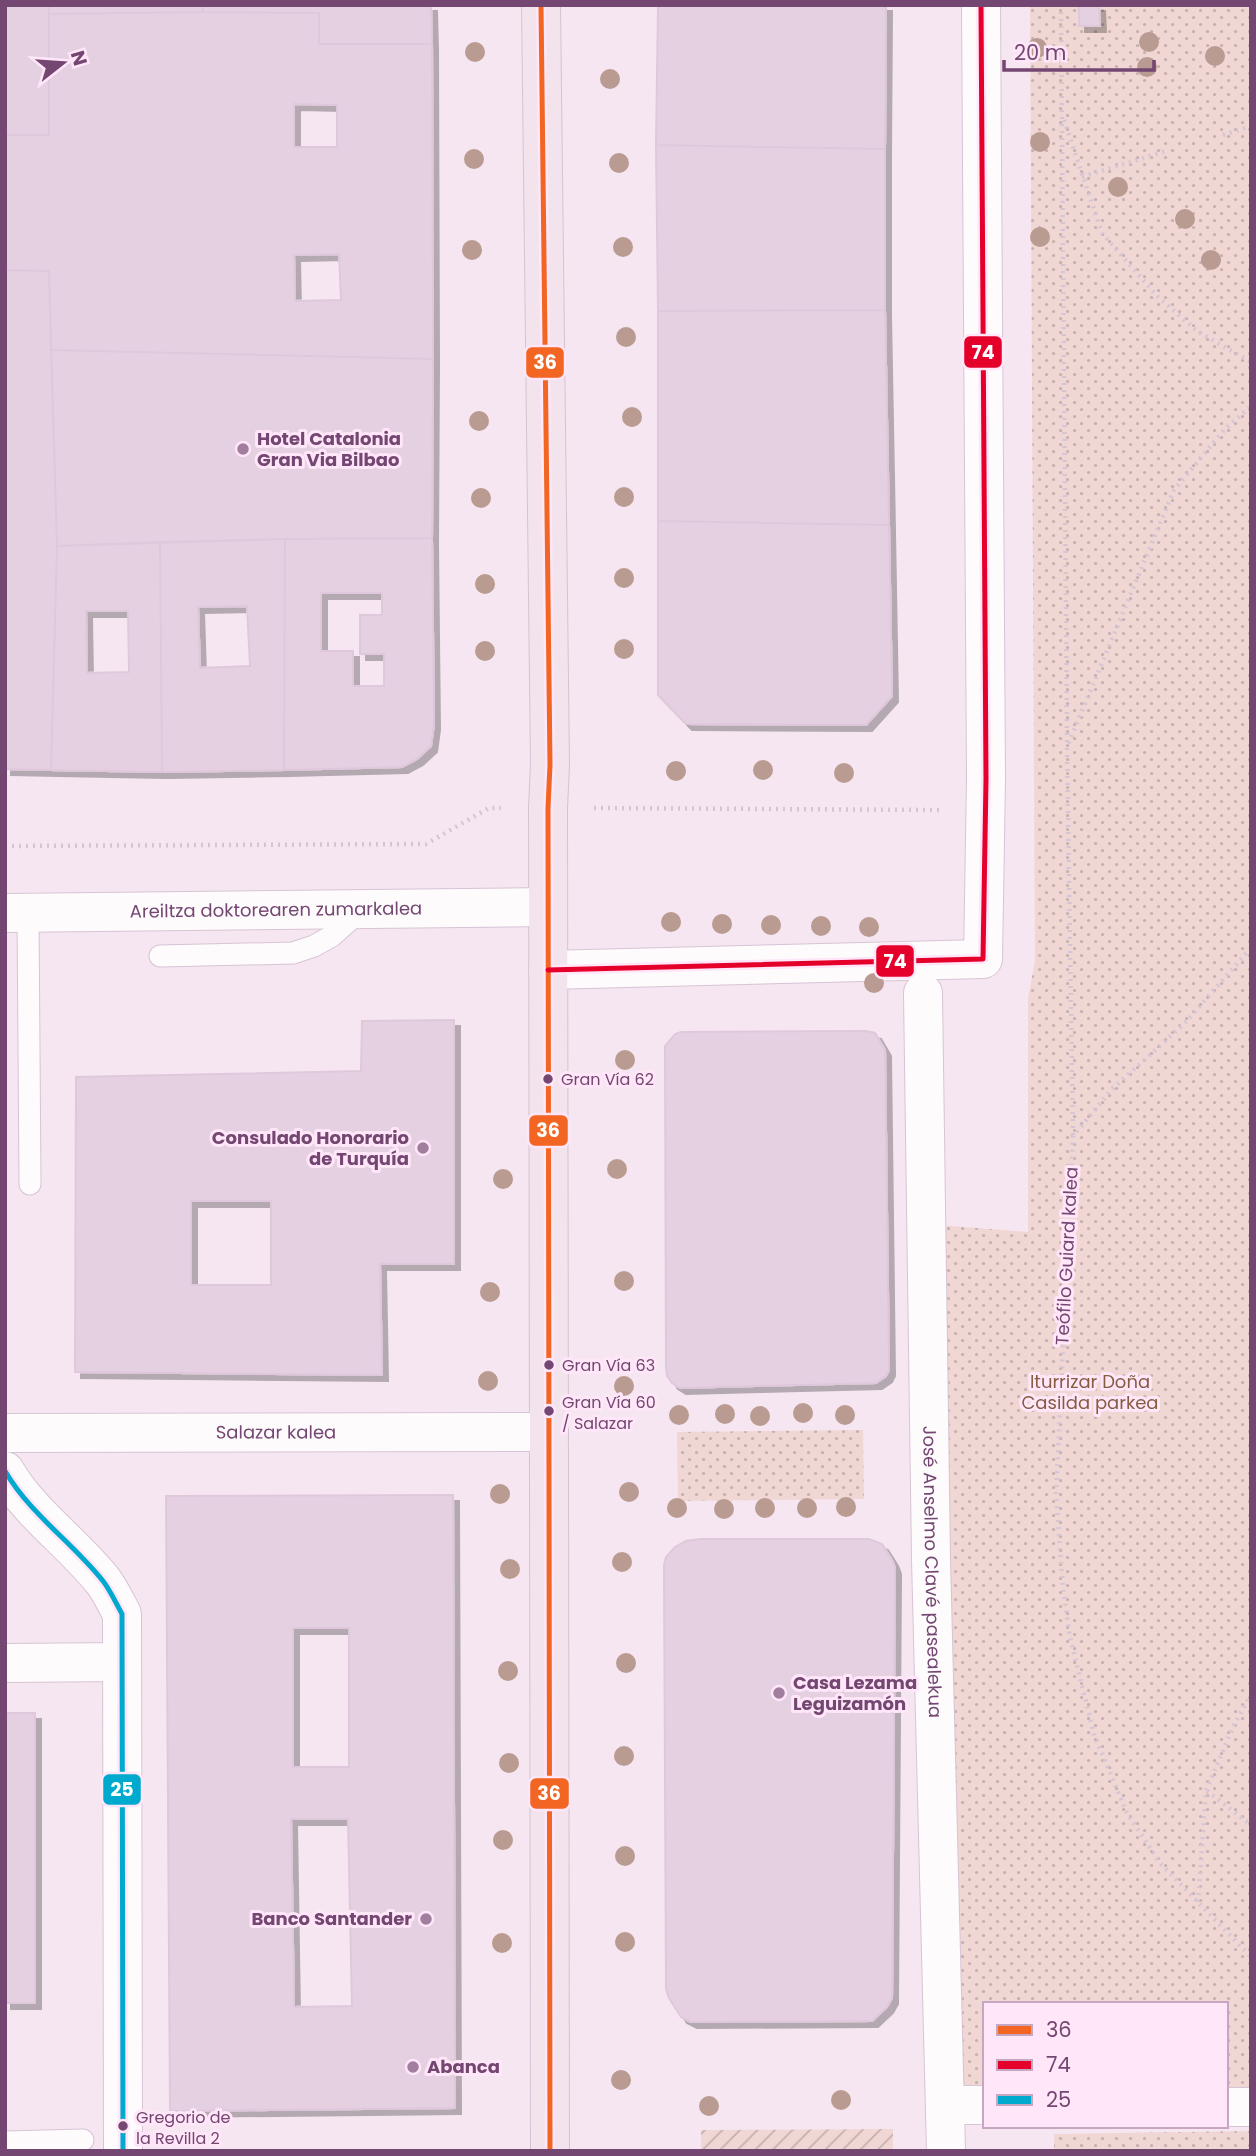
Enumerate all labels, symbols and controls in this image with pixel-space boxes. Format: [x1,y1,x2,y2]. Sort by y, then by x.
north arrow [28,28,98,98]
scale bar [1004,28,1154,72]
text: 20 m [1014,38,1067,67]
text: N [64,47,94,69]
line badge: 74 [963,335,1003,369]
text: 74 [971,339,995,366]
line badge: 36 [525,346,565,379]
text: 36 [533,349,557,376]
place label: Hotel Catalonia Gran Via Bilbao [257,426,401,472]
marker: Hotel Catalonia Gran Via Bilbao [235,441,251,457]
street label: Areiltza doktorearen zumarkalea [130,895,422,924]
line badge: 74 [875,944,915,978]
text: 74 [883,948,907,975]
place label: Gran Vía 62 [561,1068,654,1091]
marker: Gran Vía 62 [541,1072,555,1086]
line badge: 36 [528,1114,569,1147]
text: 36 [536,1117,560,1144]
place label: Consulado Honorario de Turquía [212,1125,409,1171]
marker: Consulado Honorario de Turquía [415,1140,431,1156]
street label: Teófilo Guiard kalea [1049,1166,1084,1346]
place label: Gran Vía 63 [562,1354,655,1377]
marker: Gran Vía 63 [542,1358,556,1372]
park label: Iturrizar Doña Casilda parkea [1021,1369,1159,1415]
place label: Gran Vía 60 / Salazar [562,1391,656,1435]
marker: Gran Vía 60 / Salazar [542,1404,556,1418]
street label: Salazar kalea [216,1419,336,1445]
street label: José Anselmo Clavé pasealekua [917,1426,948,1718]
place label: Casa Lezama Leguizamón [793,1670,917,1716]
marker: Casa Lezama Leguizamón [771,1685,787,1701]
line badge: 25 [102,1773,142,1806]
text: 25 [110,1776,134,1803]
line badge: 36 [529,1777,570,1810]
text: 36 [537,1780,561,1807]
place label: Banco Santander [252,1906,412,1931]
marker: Banco Santander [418,1911,434,1927]
legend [983,2002,1228,2128]
text: 36 [1046,2015,1072,2044]
text: 74 [1046,2050,1071,2079]
place label: Abanca [427,2054,500,2079]
marker: Abanca [405,2059,421,2075]
text: 25 [1046,2085,1071,2114]
place label: Gregorio de la Revilla 2 [136,2106,231,2150]
marker: Gregorio de la Revilla 2 [116,2119,130,2133]

